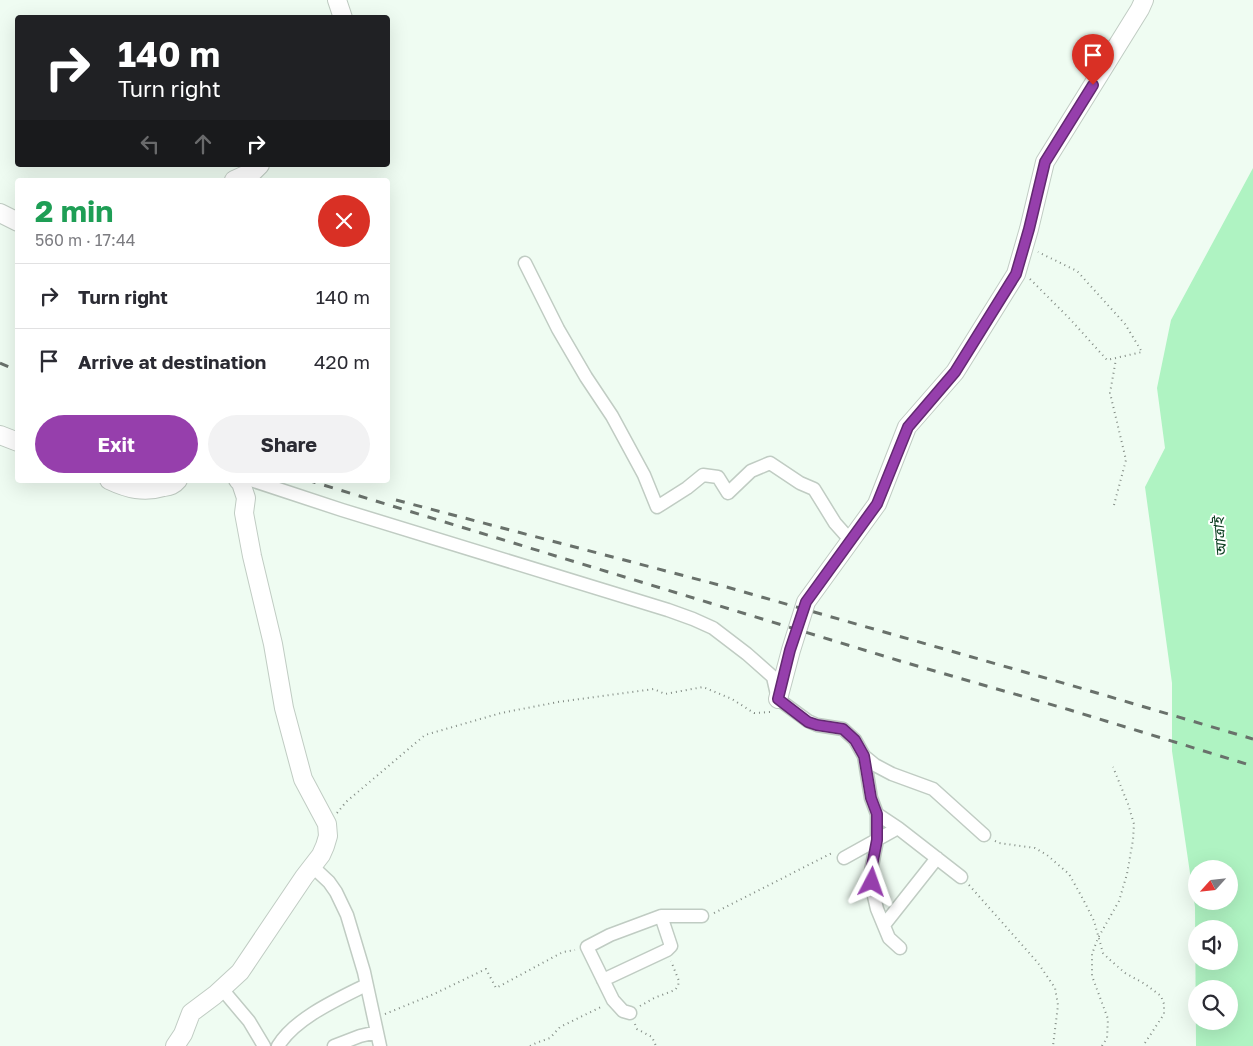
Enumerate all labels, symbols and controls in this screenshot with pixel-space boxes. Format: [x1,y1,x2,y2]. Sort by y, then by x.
text: 140 m [118,33,220,75]
pin [1072,34,1114,85]
icon: right [35,35,100,100]
icon: arrive [1079,41,1107,69]
text: Turn right [118,75,221,102]
icon: left [136,130,164,158]
icon: ahead [189,130,217,158]
icon: right [242,130,270,158]
text: 2 min [35,193,113,229]
button: close [318,195,370,247]
text: 560 m · 17:44 [35,230,135,250]
icon: right [35,282,63,310]
text: Turn right [78,285,168,308]
text: 140 m [316,285,370,308]
icon: arrive [35,347,63,375]
text: Arrive at destination [78,350,266,373]
text: 420 m [314,350,370,373]
button: Exit [35,415,198,473]
button: Share [208,415,370,473]
water label: আত্রাই [1208,514,1230,557]
position arrow [845,855,897,907]
north arrow [1188,860,1238,910]
map controls [1188,860,1238,1030]
button: sound [1188,920,1238,970]
button: search [1188,980,1238,1030]

